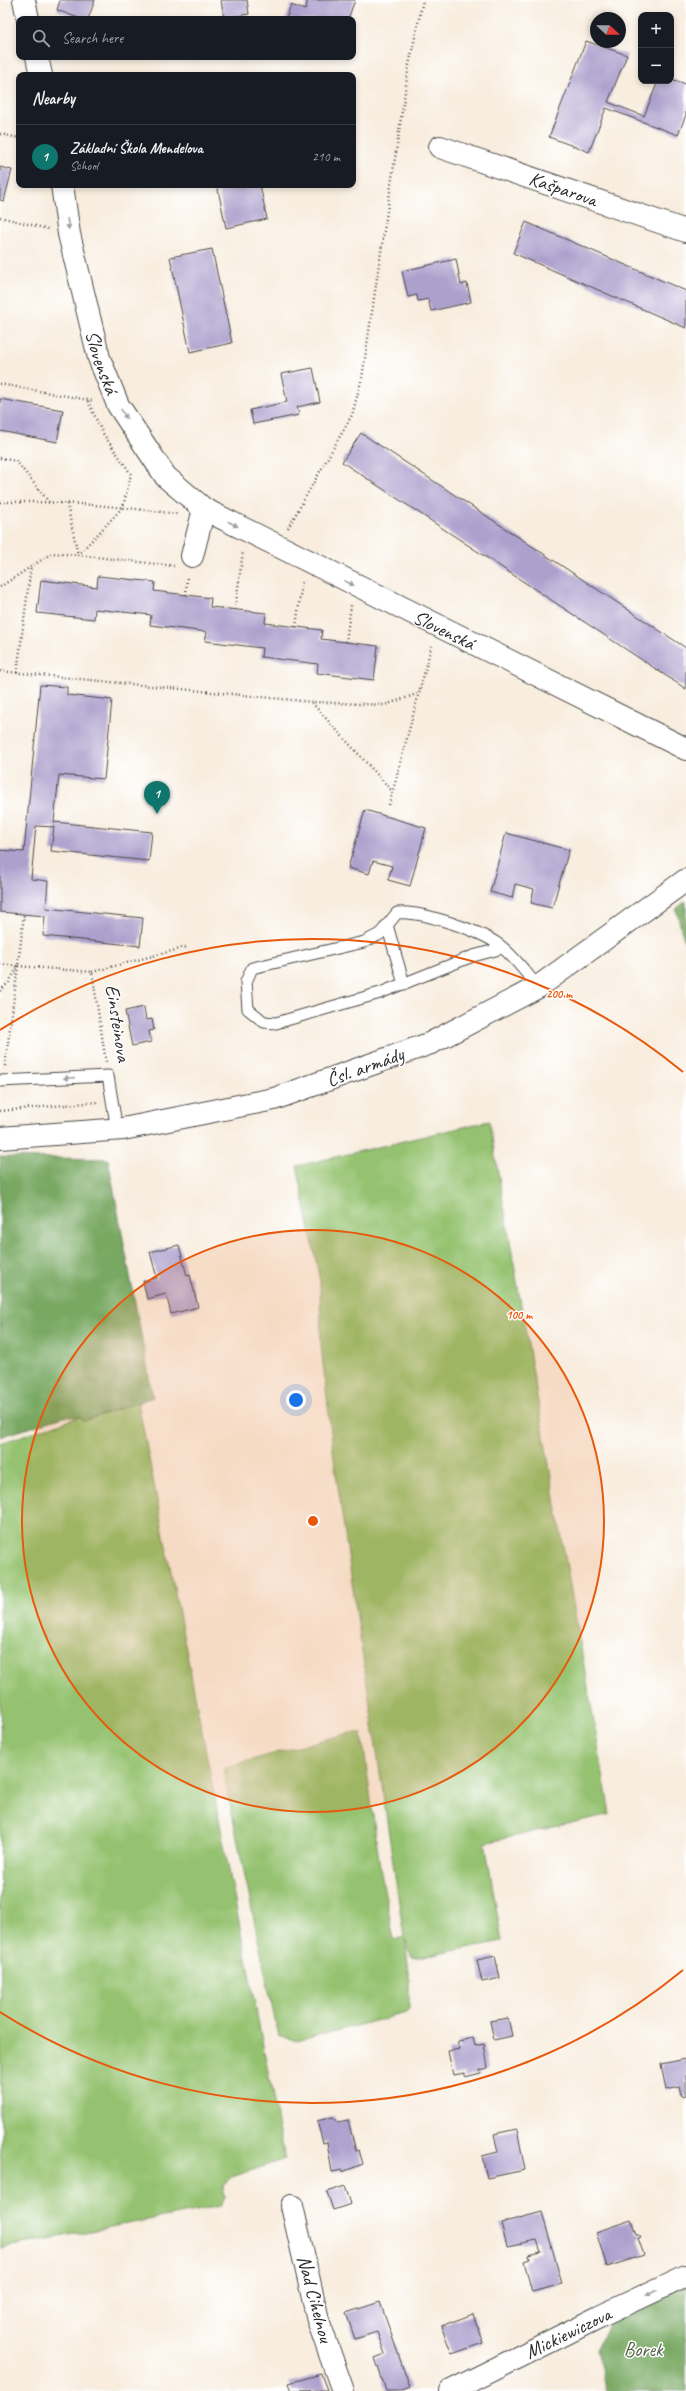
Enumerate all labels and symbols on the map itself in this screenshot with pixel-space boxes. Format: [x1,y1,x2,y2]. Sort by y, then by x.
north arrow [590,12,626,48]
street label: Kašparova [526,166,602,213]
one-way arrow [65,217,71,230]
street label: Slovenská [80,328,126,400]
one-way arrow [120,409,128,420]
one-way arrow [227,521,239,527]
one-way arrow [344,580,355,586]
street label: Slovenská [409,604,481,657]
pin: 1 [144,781,170,814]
street label: Einsteinova [100,983,137,1065]
text: 200 m [546,986,573,1002]
street label: Čsl. armády [323,1041,408,1092]
one-way arrow [63,1074,75,1081]
text: 100 m [506,1307,533,1323]
your location [286,1390,306,1410]
centre of rings [306,1514,320,1528]
street label: Nad Cihelnou [291,2253,339,2347]
one-way arrow [645,2290,656,2296]
street label: Mickiewiczova [521,2301,617,2364]
park label: Borek [624,2337,664,2362]

